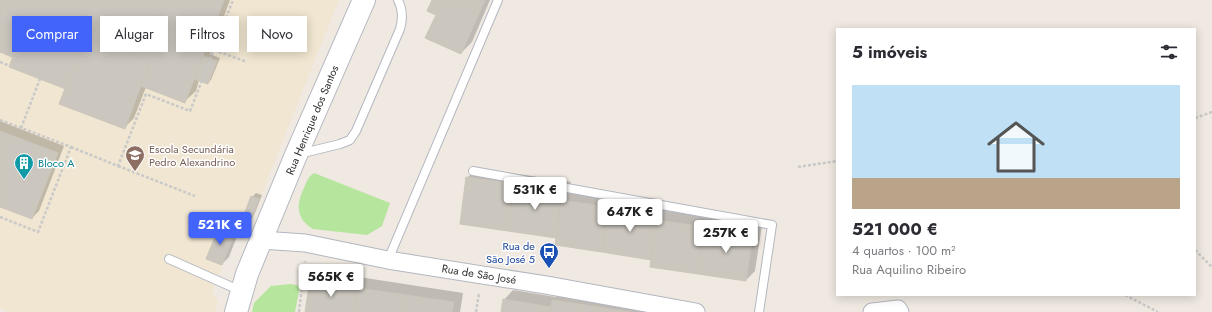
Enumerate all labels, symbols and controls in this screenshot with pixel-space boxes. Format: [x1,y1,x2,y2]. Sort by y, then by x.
chip: Comprar [12,16,92,52]
chip: Alugar [100,16,168,52]
chip: Filtros [176,16,239,52]
chip: Novo [247,16,307,52]
text: 5 imóveis [852,40,927,64]
icon: filters [1158,41,1180,63]
street label: Rua Henrique dos Santos [282,62,343,177]
icon: home [980,111,1052,183]
place label: Escola Secundária Pedro Alexandrino [149,141,235,170]
school or university icon: Escola Secundária Pedro Alexandrino [124,144,146,172]
building icon: Bloco A [13,152,35,180]
place label: Bloco A [38,155,75,171]
pin: 531K € [502,177,568,211]
text: 531K € [513,180,557,199]
pin: 647K € [597,199,663,233]
text: 647K € [606,202,654,221]
pin: 521K € [187,212,253,246]
text: 521K € [197,215,243,234]
text: 521 000 € [852,217,938,241]
pin: 257K € [693,220,759,254]
text: 257K € [703,223,749,242]
place label: Rua de São José 5 [486,238,535,267]
bus stop icon: Rua de São José 5 [538,241,560,269]
text: 4 quartos · 100 m² [852,241,956,260]
street label: Rua de São José [441,260,518,288]
text: Rua Aquilino Ribeiro [852,260,966,279]
pin: 565K € [298,264,364,298]
text: 565K € [308,267,354,286]

